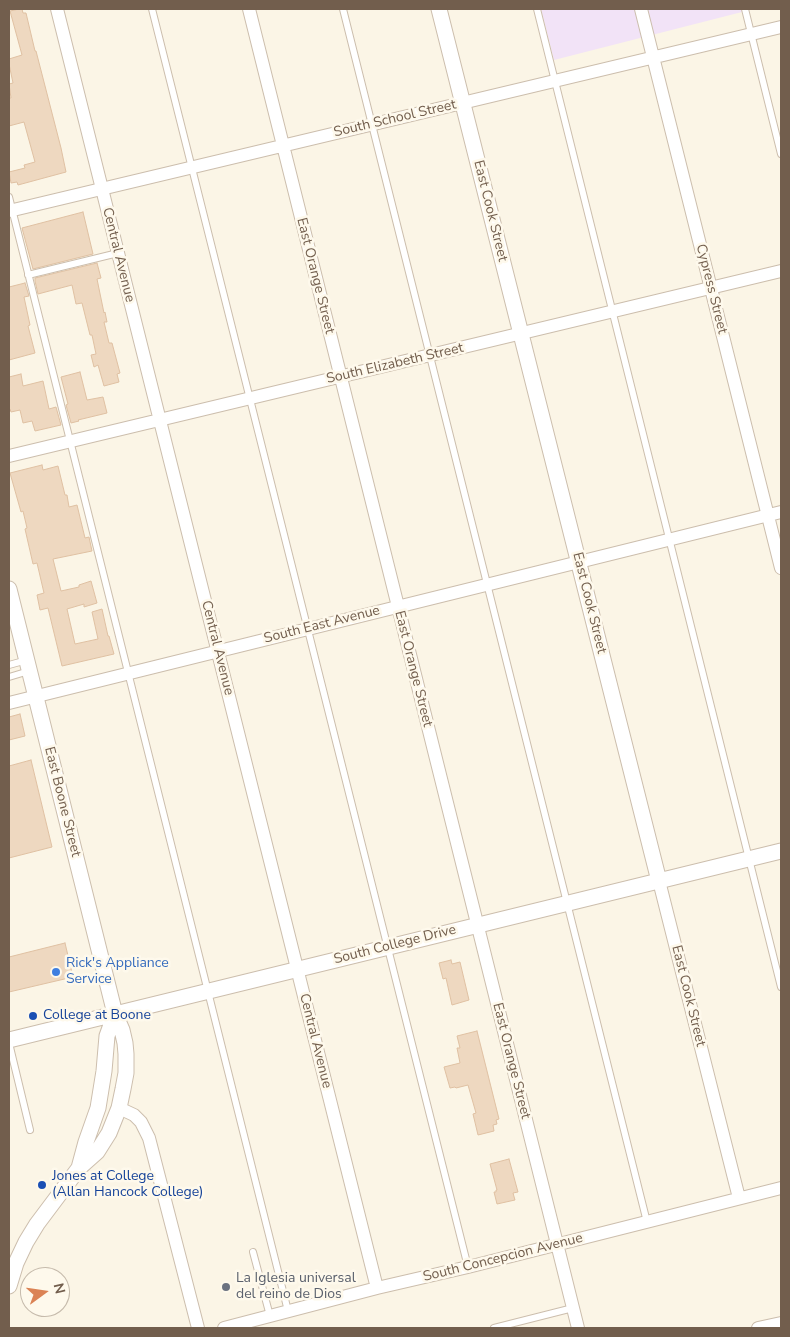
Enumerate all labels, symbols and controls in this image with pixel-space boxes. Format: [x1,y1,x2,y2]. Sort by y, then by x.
street label: South School Street [332,97,458,141]
street label: East Cook Street [469,159,511,263]
street label: Central Avenue [98,206,138,304]
street label: East Orange Street [292,216,338,336]
street label: Cypress Street [692,242,730,336]
street label: South Elizabeth Street [325,340,465,388]
street label: East Cook Street [568,551,610,655]
street label: Central Avenue [197,599,237,697]
street label: South East Avenue [262,602,382,648]
street label: East Orange Street [390,609,436,729]
street label: East Boone Street [40,745,84,859]
street label: South College Drive [332,922,458,968]
street label: East Cook Street [667,944,709,1048]
place label: Rick's Appliance Service [66,956,169,989]
marker: Rick's Appliance Service [50,966,62,978]
street label: Central Avenue [295,992,335,1090]
street label: East Orange Street [488,1001,534,1121]
place label: College at Boone [43,1008,151,1024]
marker: College at Boone [27,1010,39,1022]
place label: Jones at College (Allan Hancock College) [52,1169,203,1202]
marker: Jones at College (Allan Hancock College) [36,1179,48,1191]
street label: South Concepcion Avenue [421,1230,585,1286]
north arrow [20,1267,70,1317]
place label: La Iglesia universal del reino de Dios [236,1271,356,1304]
text: N [49,1281,70,1296]
marker: La Iglesia universal del reino de Dios [220,1281,232,1293]

